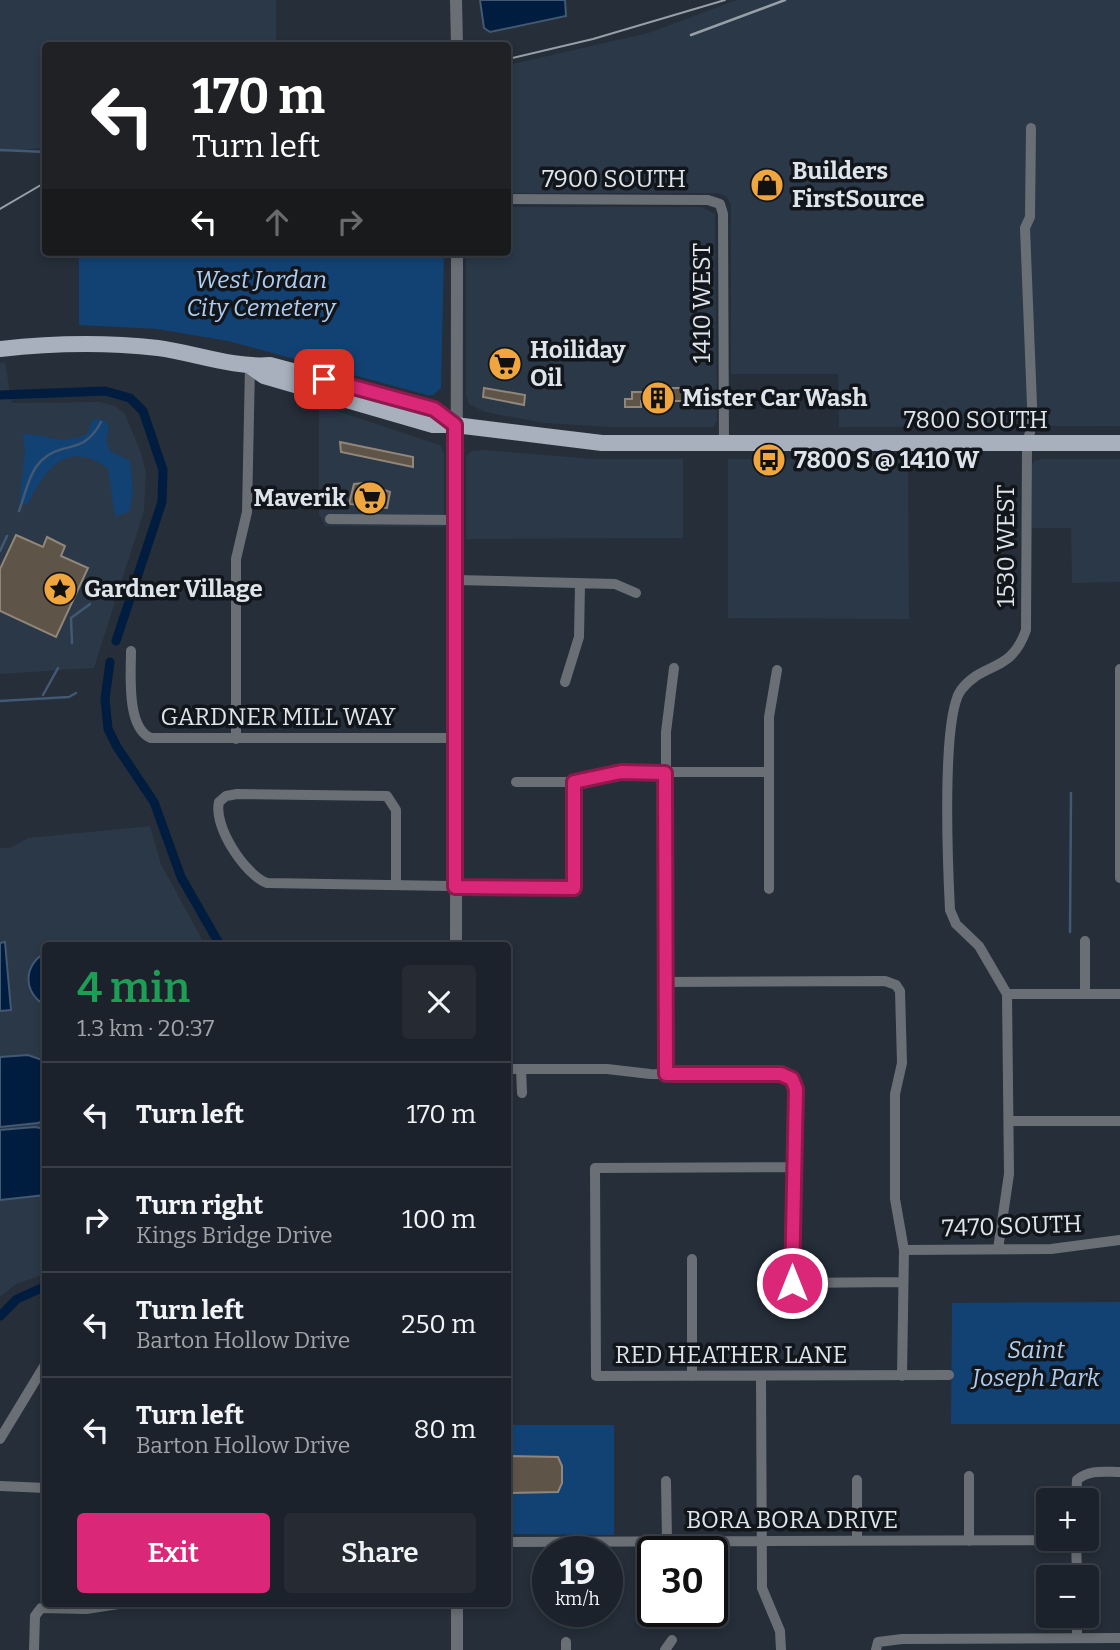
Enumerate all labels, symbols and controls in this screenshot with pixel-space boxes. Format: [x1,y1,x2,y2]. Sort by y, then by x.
text: 170 m [192,67,325,126]
icon: left [77,70,168,161]
text: Turn left [192,127,320,165]
place label: Builders FirstSource [792,157,924,213]
street label: 7900 SOUTH [542,165,686,193]
shop icon: Builders FirstSource [748,166,786,204]
icon: left [185,203,223,241]
icon: ahead [258,203,296,241]
icon: right [331,203,369,241]
street label: 1410 WEST [688,243,716,363]
park label: West Jordan City Cemetery [187,266,337,322]
place label: Hoiliday Oil [530,336,626,392]
supermarket icon: Hoiliday Oil [486,345,524,383]
pin [294,349,354,409]
icon: arrive [305,360,343,398]
building icon: Mister Car Wash [639,379,677,417]
place label: Mister Car Wash [682,384,867,412]
street label: 7800 SOUTH [904,406,1048,434]
bus stop icon: 7800 S @ 1410 W [750,441,788,479]
place label: 7800 S @ 1410 W [794,446,980,474]
supermarket icon: Maverik [351,479,389,517]
place label: Maverik [254,484,347,512]
street label: 1530 WEST [992,485,1020,607]
place icon: Gardner Village [41,570,79,608]
place label: Gardner Village [84,575,263,603]
street label: GARDNER MILL WAY [160,703,396,731]
text: 4 min [77,963,190,1013]
button: close [402,965,476,1039]
text: 1.3 km · 20:37 [77,1014,214,1042]
icon: left [77,1096,115,1134]
text: Turn left [136,1099,244,1130]
text: 170 m [406,1099,476,1130]
text: Turn right [136,1190,263,1221]
icon: right [77,1201,115,1239]
text: 100 m [402,1204,476,1235]
street label: 7470 SOUTH [942,1210,1082,1242]
text: Kings Bridge Drive [136,1221,333,1249]
position arrow [755,1246,829,1320]
text: Turn left [136,1295,244,1326]
icon: left [77,1306,115,1344]
text: 250 m [401,1309,476,1340]
text: Barton Hollow Drive [136,1326,350,1354]
park label: Saint Joseph Park [970,1336,1101,1392]
street label: RED HEATHER LANE [615,1341,847,1369]
text: Turn left [136,1400,244,1431]
icon: left [77,1411,115,1449]
text: 80 m [414,1414,476,1445]
text: Barton Hollow Drive [136,1431,350,1459]
map controls [1036,1488,1099,1628]
button: + [1036,1488,1099,1551]
street label: BORA BORA DRIVE [686,1506,898,1534]
button: Exit [77,1513,270,1593]
button: Share [284,1513,476,1593]
speed limit sign: 30 [637,1536,728,1627]
text: 19 [560,1551,595,1593]
button: − [1036,1565,1099,1628]
text: km/h [555,1588,600,1610]

